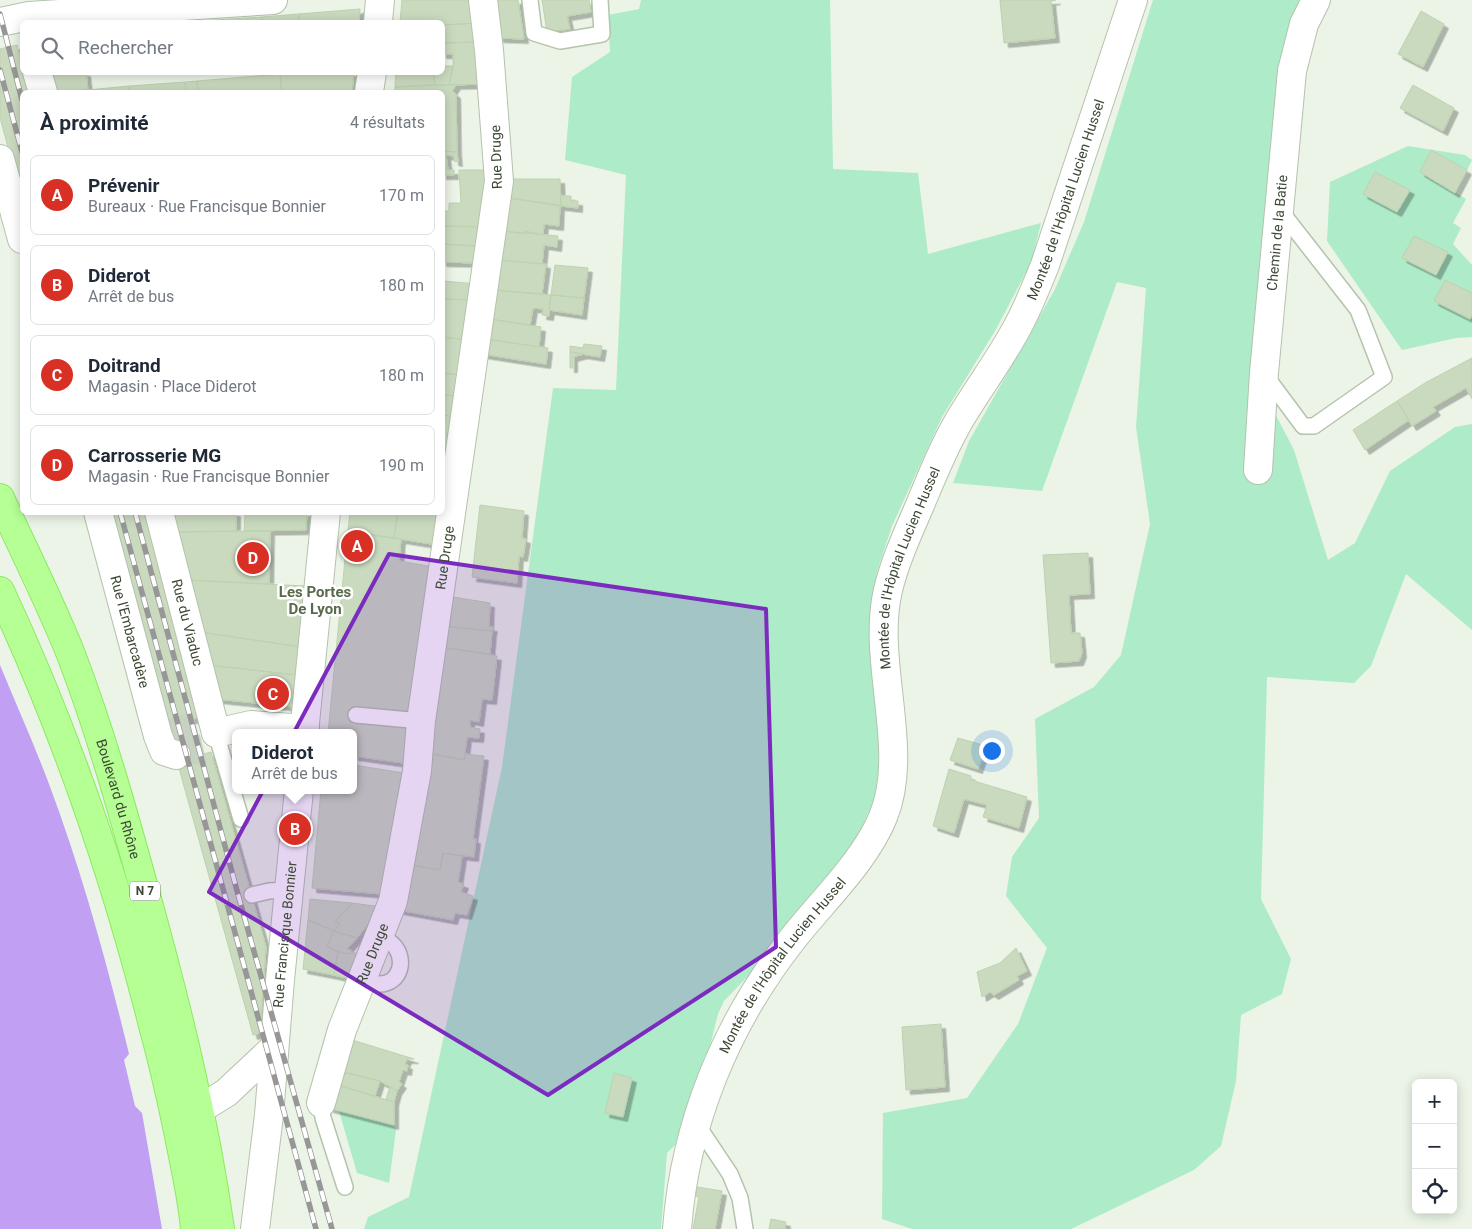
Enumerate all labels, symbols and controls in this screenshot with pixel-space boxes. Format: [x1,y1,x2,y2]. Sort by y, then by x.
search box [20,20,445,75]
icon: search [38,34,66,62]
text: Rechercher [78,36,173,59]
street label: Montée de l'Hôpital Lucien Hussel [1024,97,1108,302]
text: À proximité [40,111,149,135]
text: 4 résultats [350,113,425,132]
street label: Rue Druge [487,125,505,189]
text: Prévenir [88,174,160,197]
street label: Chemin de la Batie [1264,174,1290,291]
text: A [52,186,62,205]
text: 170 m [379,186,424,205]
text: Bureaux · Rue Francisque Bonnier [88,197,326,216]
text: Diderot [88,264,150,287]
text: B [52,276,62,295]
text: 180 m [379,276,424,295]
text: Arrêt de bus [88,287,174,306]
text: Doitrand [88,354,161,377]
text: C [52,366,62,385]
text: 180 m [379,366,424,385]
text: Magasin · Place Diderot [88,377,257,396]
text: Carrosserie MG [88,444,221,467]
text: D [52,456,62,475]
text: 190 m [379,456,424,475]
street label: Montée de l'Hôpital Lucien Hussel [876,464,943,670]
text: Magasin · Rue Francisque Bonnier [88,467,329,486]
street label: Rue Druge [432,525,457,591]
pin: A [341,527,373,565]
pin: D [237,539,269,577]
street label: Rue l'Embarcadère [107,574,153,690]
street label: Rue du Viaduc [169,577,206,668]
district label: Les Portes De Lyon [279,583,352,618]
pin: C [257,675,289,713]
popup [232,729,357,794]
street label: Boulevard du Rhône [93,737,143,861]
your location [979,738,1005,764]
text: Diderot [251,741,313,764]
text: Arrêt de bus [251,764,338,783]
pin: B [279,810,311,848]
street label: Rue Francisque Bonnier [270,860,300,1008]
street label: Montée de l'Hôpital Lucien Hussel [716,874,849,1056]
road number: N 7 [130,881,160,900]
street label: Rue Druge [353,921,391,987]
map controls [1412,1079,1457,1214]
button: + [1412,1079,1457,1124]
button: − [1412,1124,1457,1169]
button: locate [1412,1169,1457,1214]

